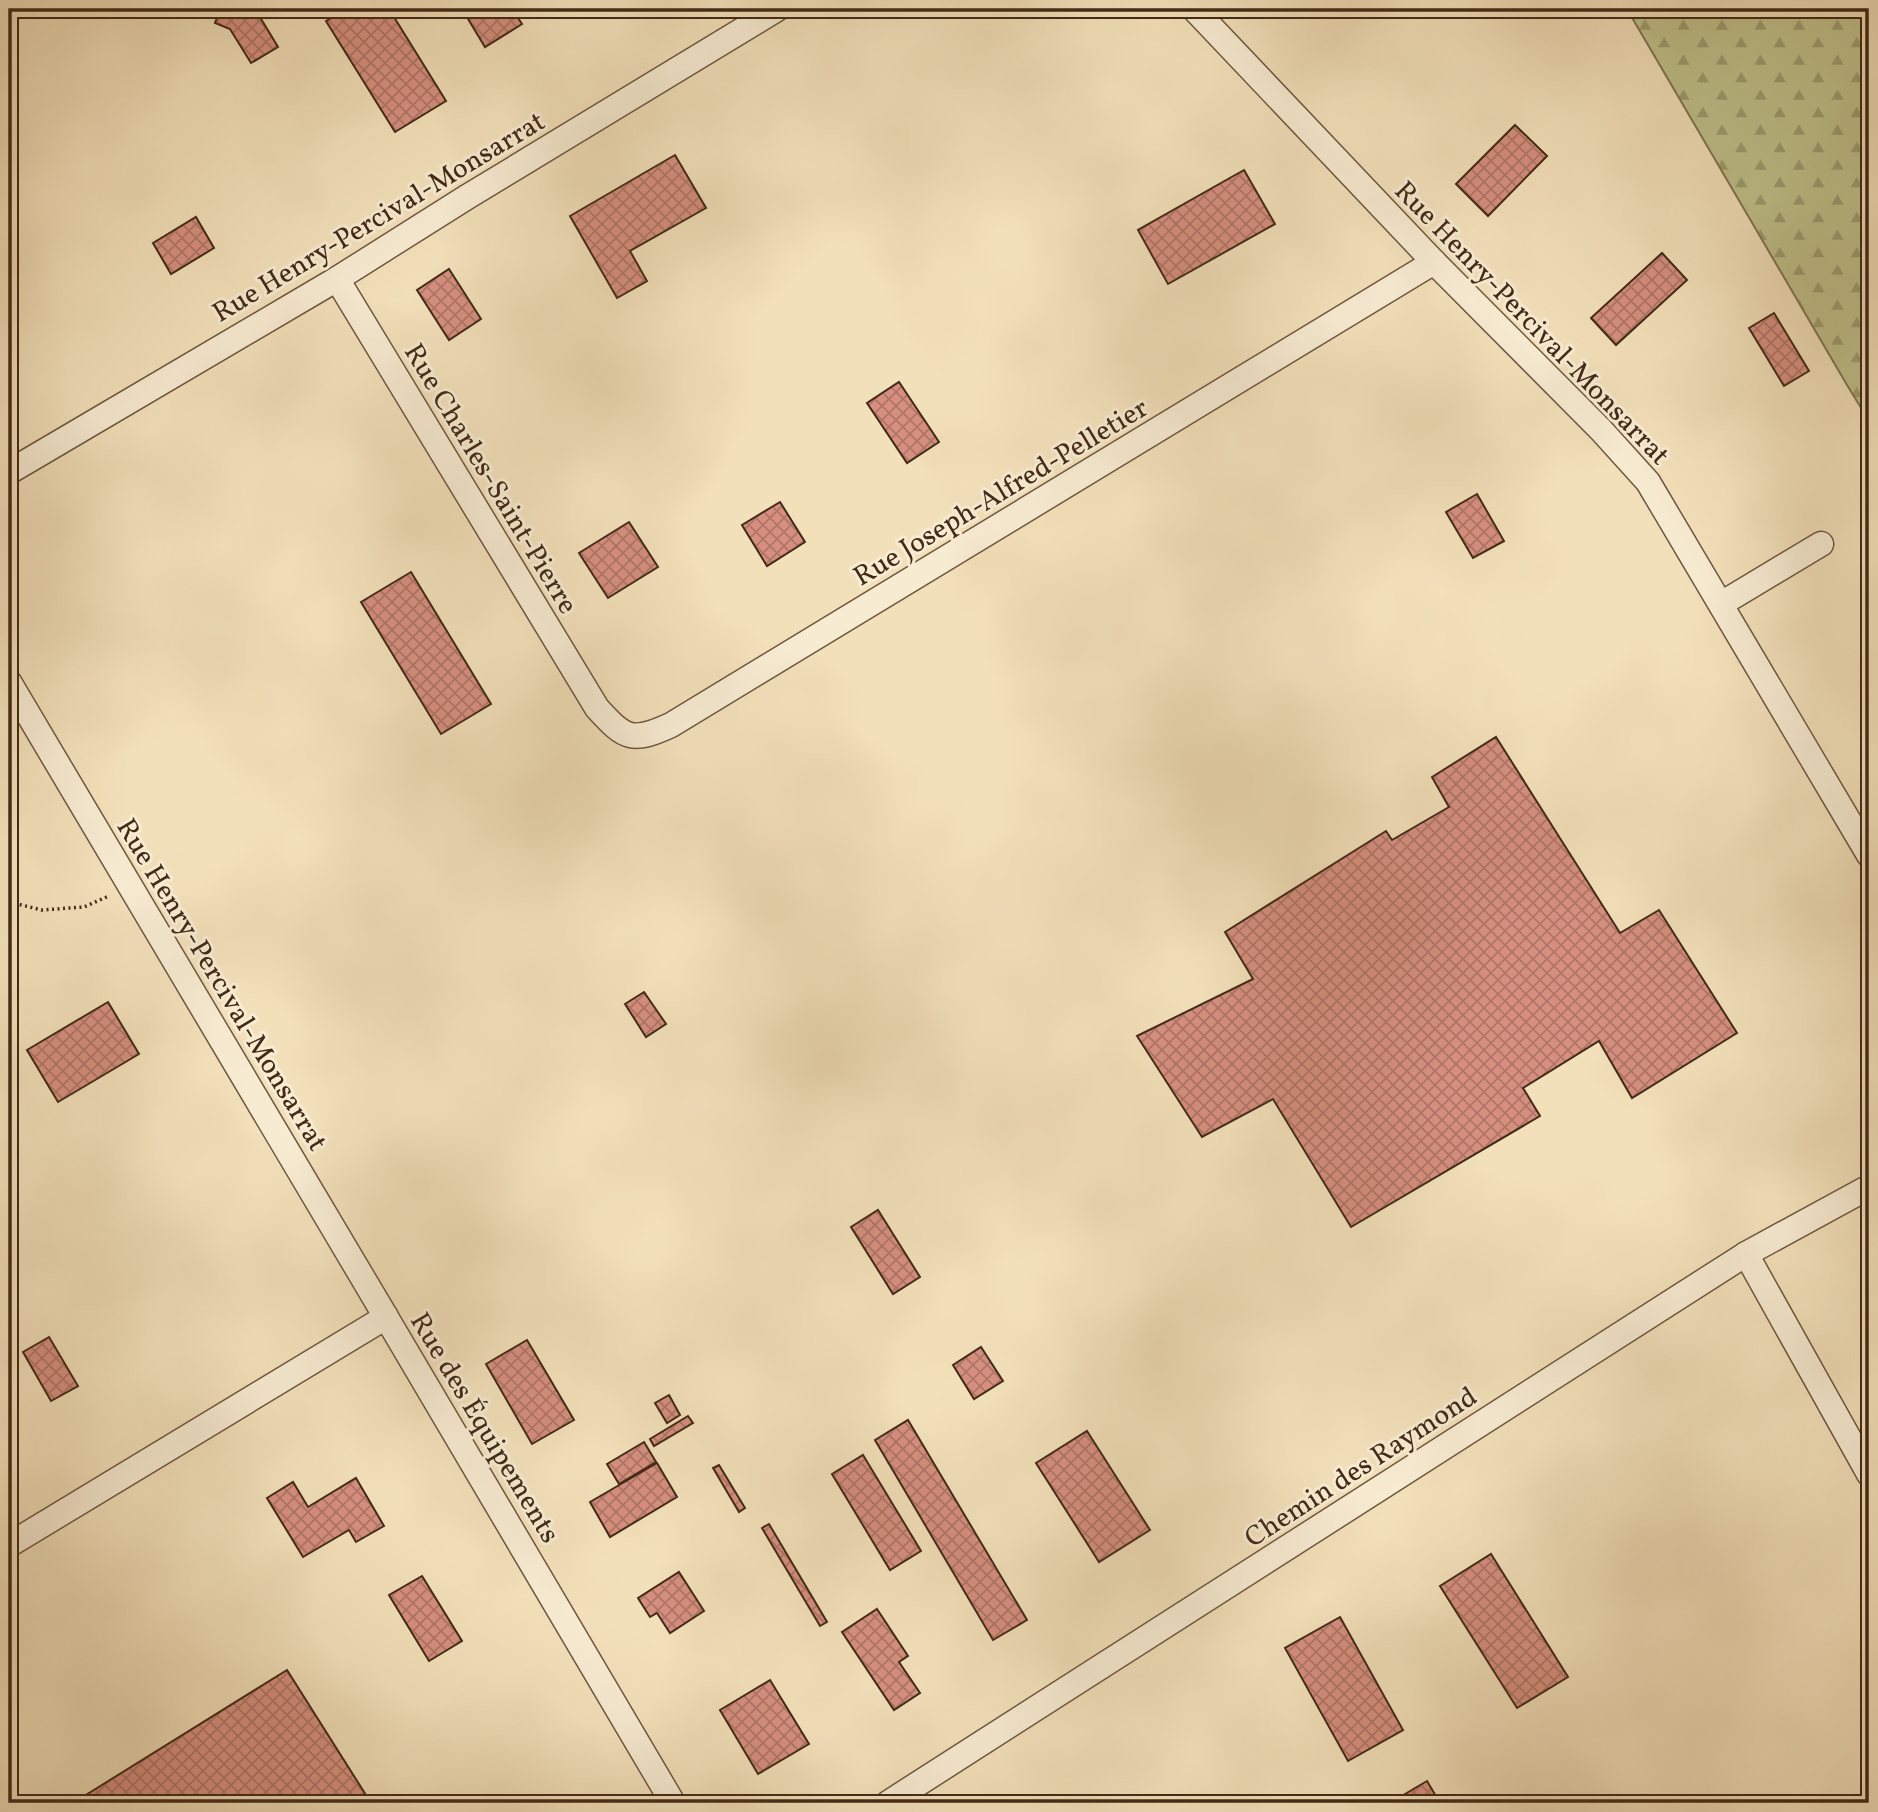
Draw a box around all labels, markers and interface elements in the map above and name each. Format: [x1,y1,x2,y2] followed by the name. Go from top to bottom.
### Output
[206,103,553,333] street label: Rue Henry-Percival-Monsarrat
[1385,173,1678,475] street label: Rue Henry-Percival-Monsarrat
[394,337,586,622] street label: Rue Charles-Saint-Pierre
[847,389,1156,597] street label: Rue Joseph-Alfred-Pelletier
[106,812,336,1159] street label: Rue Henry-Percival-Monsarrat
[399,1306,568,1551] street label: Rue des Équipements
[1238,1378,1485,1558] street label: Chemin des Raymond

